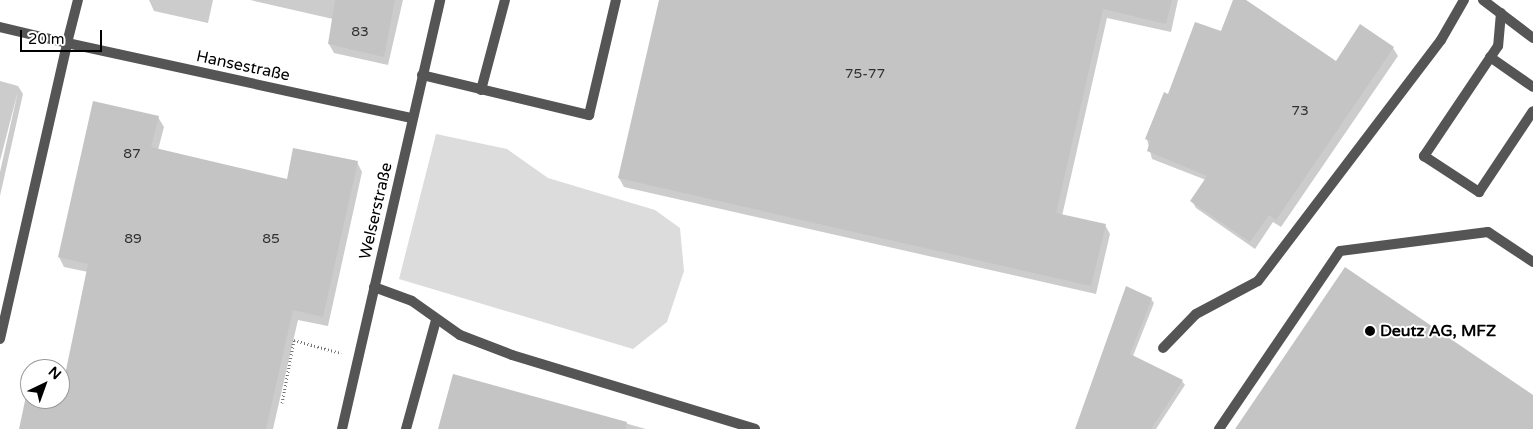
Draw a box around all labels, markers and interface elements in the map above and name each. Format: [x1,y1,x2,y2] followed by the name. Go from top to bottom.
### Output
[22,20,105,52] scale bar
[351,24,369,40] house number: 83
[28,30,65,48] text: 20 m
[194,47,292,85] street label: Hansestraße
[845,66,885,82] house number: 75-77
[1291,103,1309,119] house number: 73
[123,146,141,162] house number: 87
[356,161,396,261] street label: Welserstraße
[124,231,142,247] house number: 89
[262,231,280,247] house number: 85
[1380,321,1496,341] place label: Deutz AG, MFZ
[1364,325,1376,337] marker: Deutz AG, MFZ
[20,359,70,409] north arrow
[45,363,65,383] text: N

